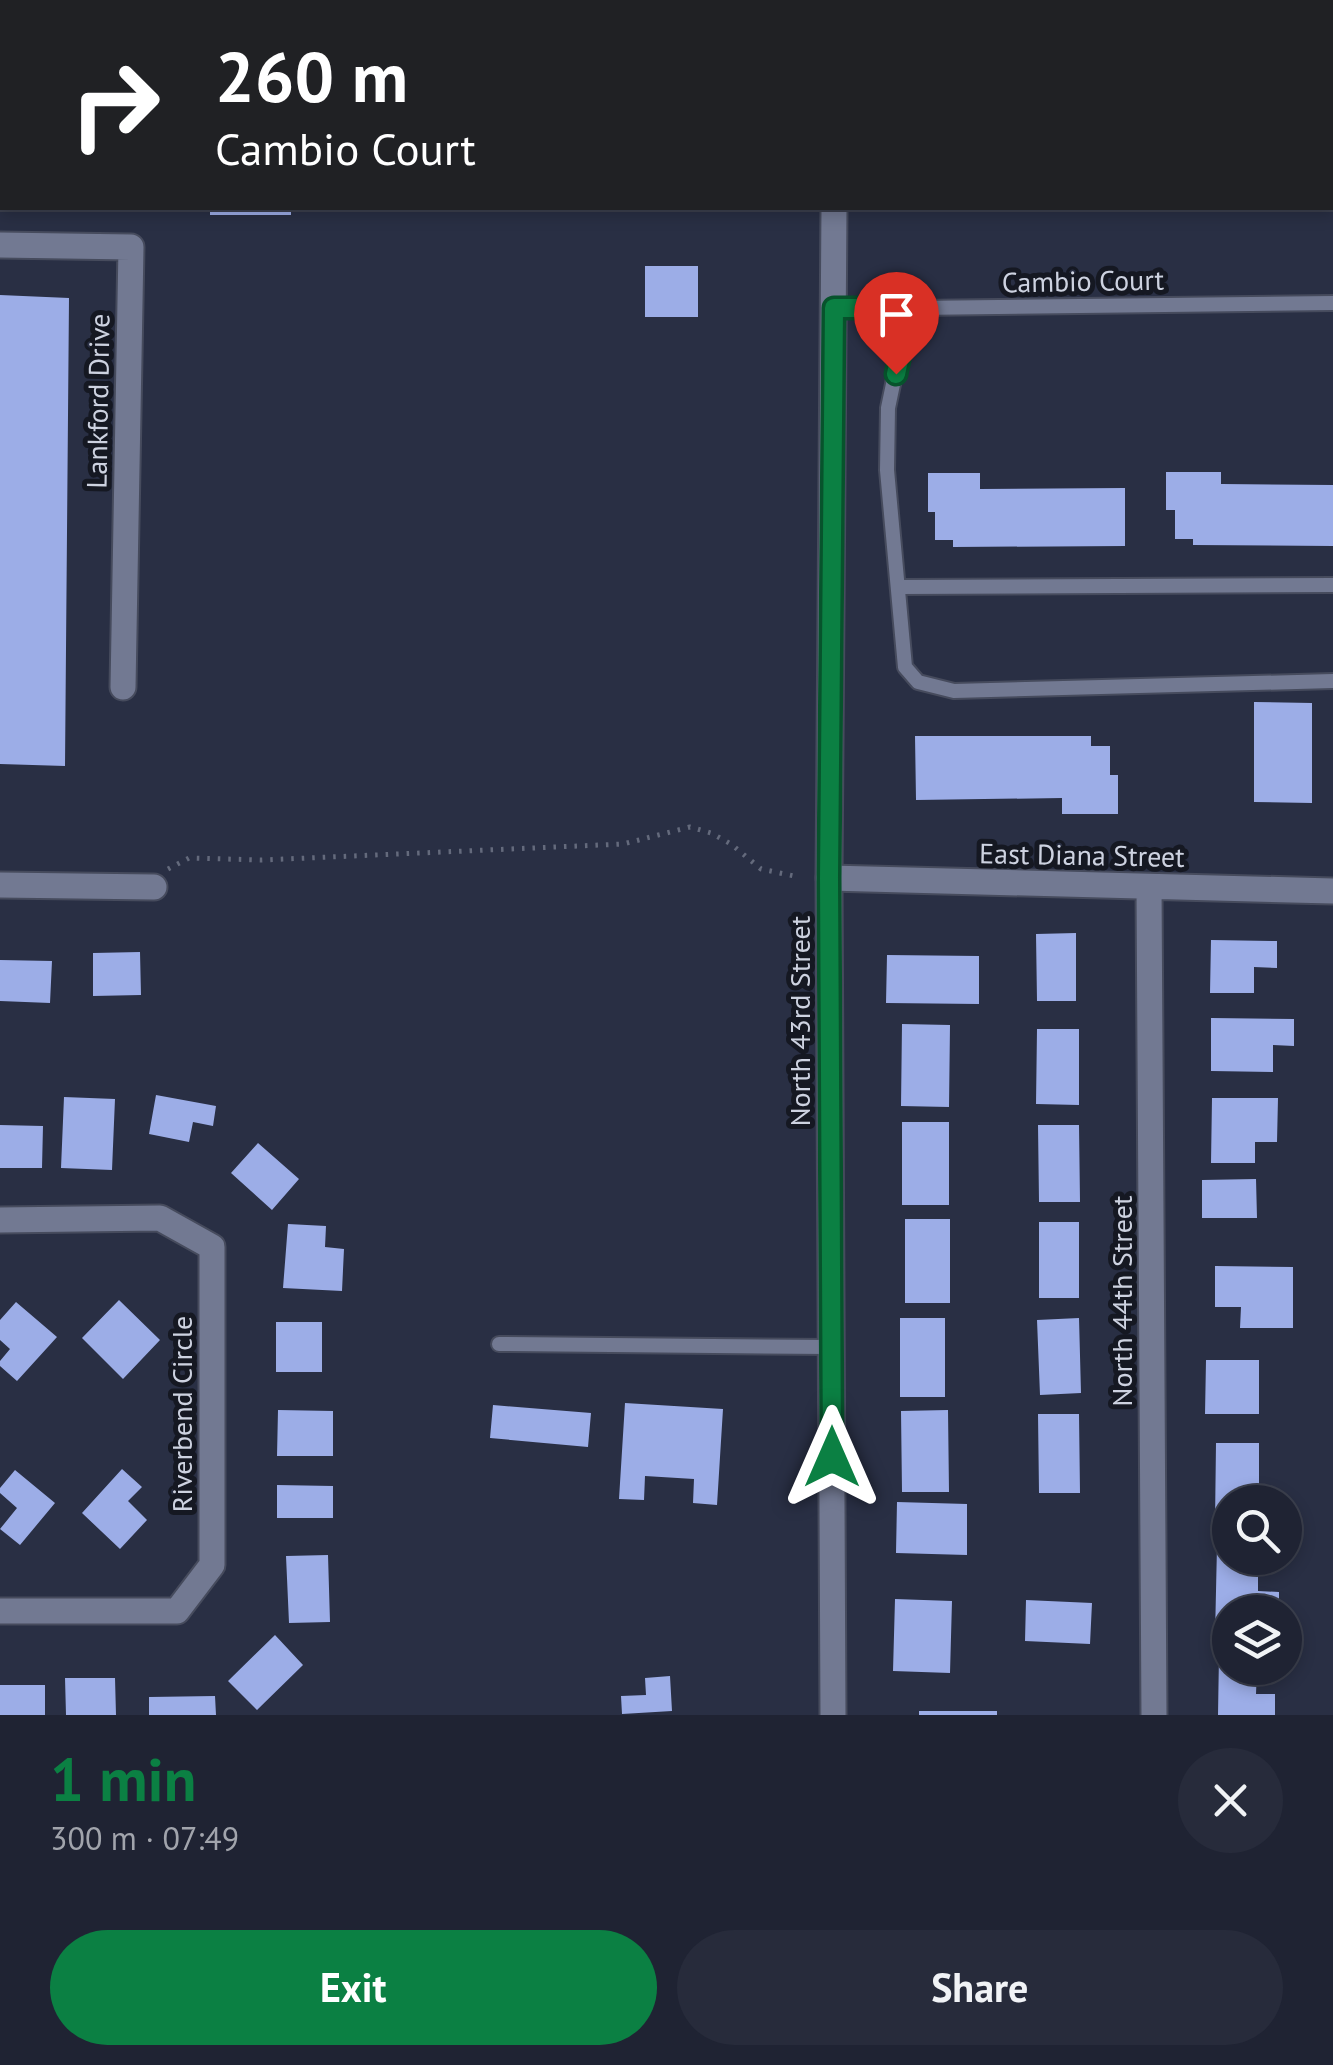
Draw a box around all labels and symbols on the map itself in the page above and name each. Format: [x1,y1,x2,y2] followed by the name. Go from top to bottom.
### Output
[1002,261,1165,300] street label: Cambio Court
[854,272,939,375] pin
[77,313,118,489] street label: Lankford Drive
[979,834,1186,875] street label: East Diana Street
[781,915,818,1126] street label: North 43rd Street
[1103,1195,1140,1406] street label: North 44th Street
[163,1316,200,1512] street label: Riverbend Circle
[780,1405,884,1509] position arrow

